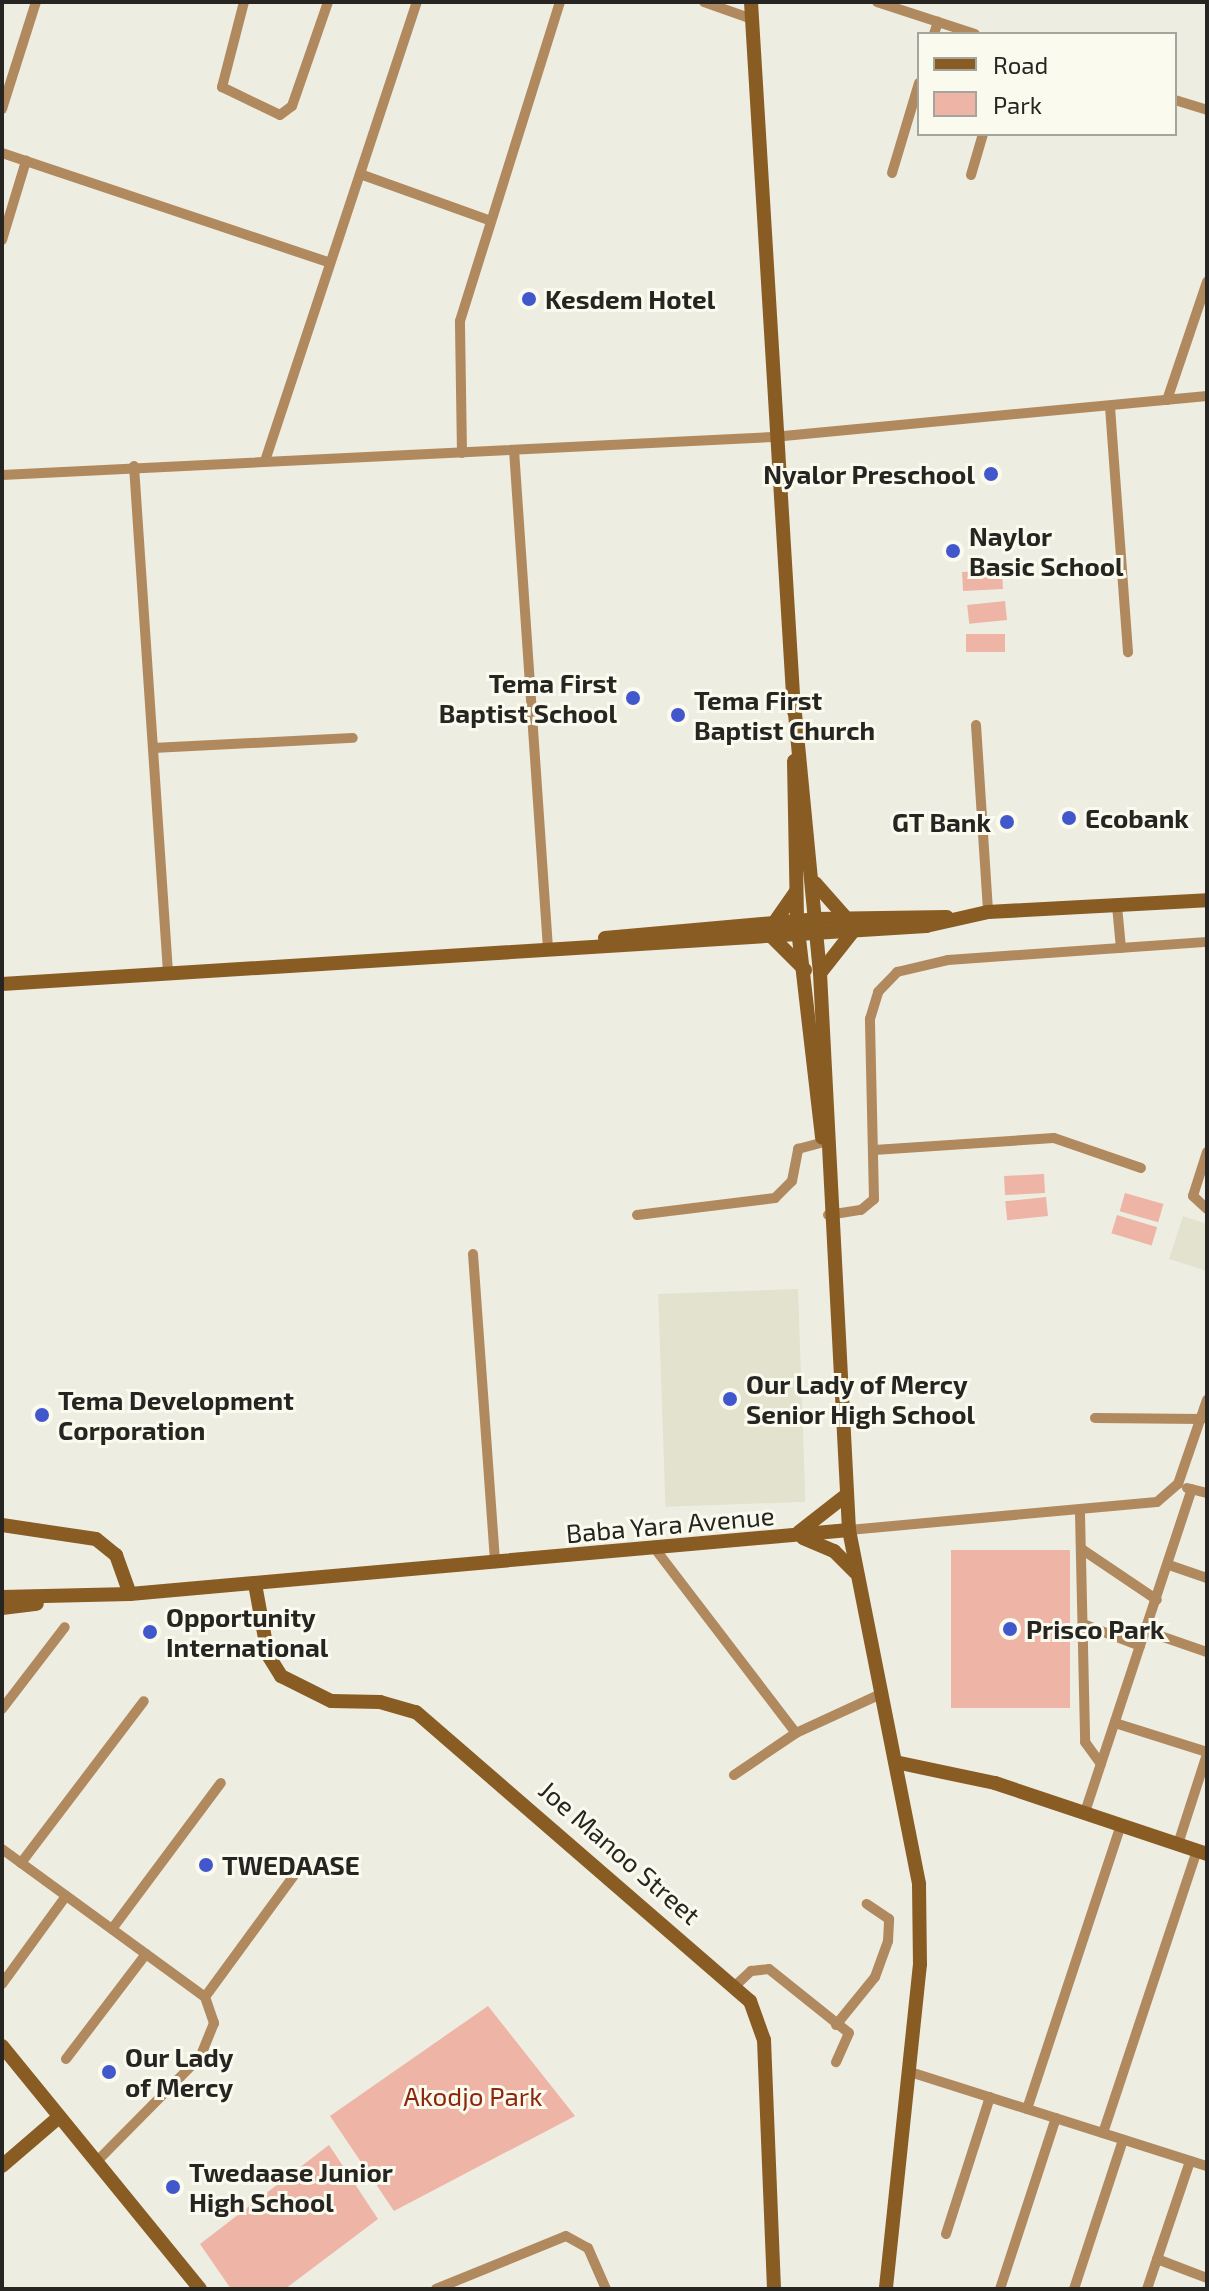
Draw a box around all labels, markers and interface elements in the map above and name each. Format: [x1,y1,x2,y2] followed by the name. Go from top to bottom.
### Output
[917,32,1177,136] legend
[993,50,1048,79] text: Road
[993,90,1042,119] text: Park
[545,283,715,315] place label: Kesdem Hotel
[520,290,538,308] marker: Kesdem Hotel
[763,458,975,490] place label: Nyalor Preschool
[982,465,1000,483] marker: Nyalor Preschool
[969,520,1124,582] place label: Naylor Basic School
[944,542,962,560] marker: Naylor Basic School
[439,667,617,728] place label: Tema First Baptist School
[694,684,875,746] place label: Tema First Baptist Church
[624,689,642,707] marker: Tema First Baptist School
[669,706,687,724] marker: Tema First Baptist Church
[1085,802,1189,834] place label: Ecobank
[891,806,991,838] place label: GT Bank
[1060,809,1078,827] marker: Ecobank
[998,813,1016,831] marker: GT Bank
[746,1368,976,1430] place label: Our Lady of Mercy Senior High School
[58,1384,294,1446] place label: Tema Development Corporation
[721,1390,739,1408] marker: Our Lady of Mercy Senior High School
[33,1406,51,1424] marker: Tema Development Corporation
[564,1499,776,1549] street label: Baba Yara Avenue
[166,1601,328,1662] place label: Opportunity International
[1026,1613,1165,1645] place label: Prisco Park
[1001,1620,1019,1638] marker: Prisco Park
[141,1623,159,1641] marker: Opportunity International
[533,1774,707,1930] street label: Joe Manoo Street
[222,1849,360,1881] place label: TWEDAASE
[197,1856,215,1874] marker: TWEDAASE
[125,2041,234,2102] place label: Our Lady of Mercy
[100,2063,118,2081] marker: Our Lady of Mercy
[404,2080,542,2112] park label: Akodjo Park
[189,2156,393,2218] place label: Twedaase Junior High School
[164,2178,182,2196] marker: Twedaase Junior High School

